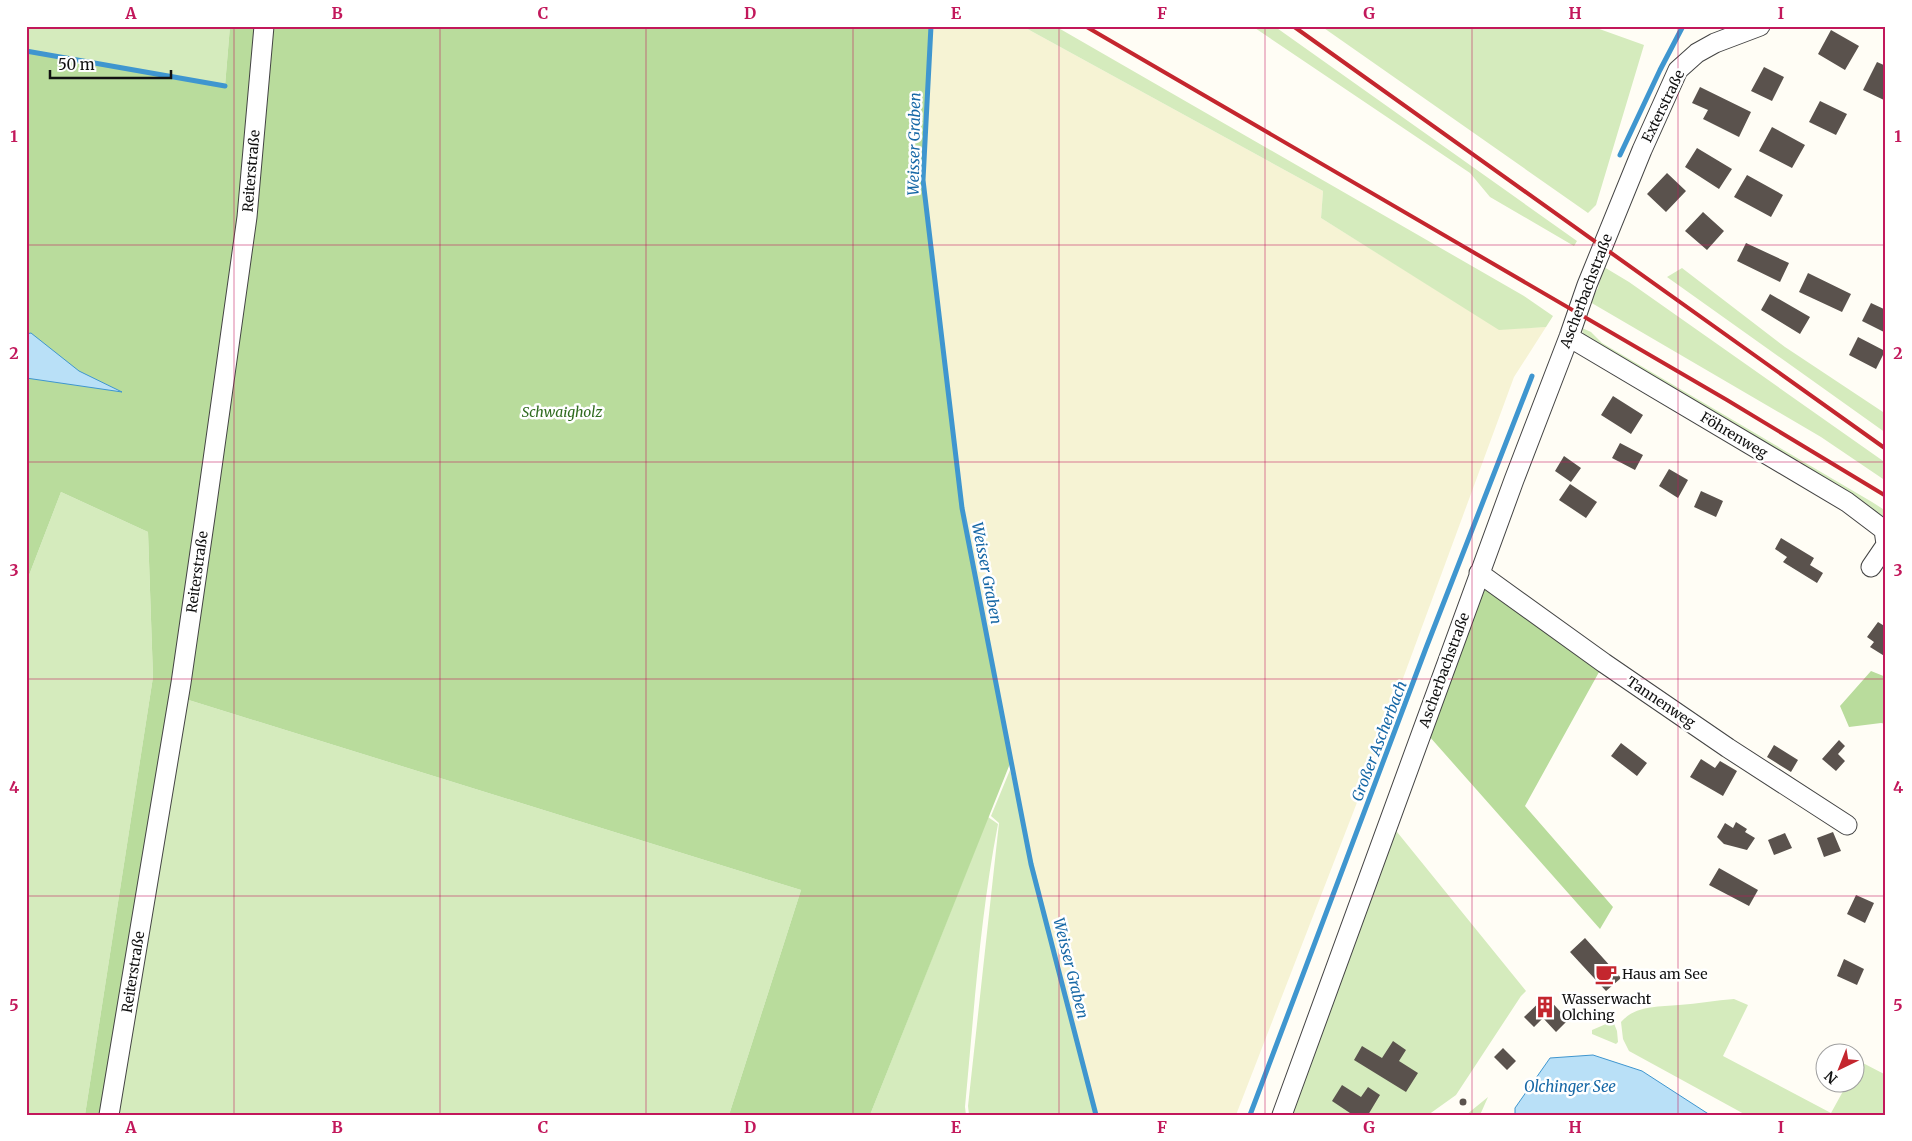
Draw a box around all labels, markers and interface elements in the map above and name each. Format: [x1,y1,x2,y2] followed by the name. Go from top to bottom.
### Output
[124,3,137,23] text: A
[331,3,343,23] text: B
[538,3,548,23] text: C
[744,3,756,23] text: D
[951,3,962,23] text: E
[1157,3,1167,23] text: F
[1363,3,1375,23] text: G
[1568,3,1582,23] text: H
[1778,3,1784,23] text: I
[50,48,171,80] scale bar
[58,55,95,74] text: 50 m
[1638,67,1688,145] street label: Exterstraße
[904,92,924,196] water label: Weisser Graben
[10,126,18,146] text: 1
[1894,126,1902,146] text: 1
[238,129,264,213] street label: Reiterstraße
[1556,231,1616,352] street label: Ascherbachstraße
[9,343,19,363] text: 2
[1893,343,1903,363] text: 2
[522,403,603,421] park label: Schwaigholz
[1697,408,1771,462] street label: Föhrenweg
[968,520,1006,626] water label: Weisser Graben
[182,530,212,614] street label: Reiterstraße
[9,560,19,580] text: 3
[1893,560,1903,580] text: 3
[1414,610,1473,731] street label: Ascherbachstraße
[1623,672,1699,732] street label: Tannenweg
[1347,678,1411,804] water label: Großer Ascherbach
[9,777,19,797] text: 4
[1893,777,1903,797] text: 4
[1049,916,1093,1020] water label: Weisser Graben
[118,930,148,1014] street label: Reiterstraße
[1593,961,1619,987] cafe icon: Haus am See
[1622,965,1708,983] place label: Haus am See
[1561,990,1652,1024] place label: Wasserwacht Olching
[1532,994,1558,1020] building icon: Wasserwacht Olching
[9,995,19,1015] text: 5
[1893,995,1903,1015] text: 5
[1814,1044,1864,1094] north arrow
[1821,1067,1841,1088] text: N
[1524,1077,1616,1096] water label: Olchinger See
[124,1117,137,1137] text: A
[331,1117,343,1137] text: B
[538,1117,548,1137] text: C
[744,1117,756,1137] text: D
[951,1117,962,1137] text: E
[1157,1117,1167,1137] text: F
[1363,1117,1375,1137] text: G
[1568,1117,1582,1137] text: H
[1778,1117,1784,1137] text: I

